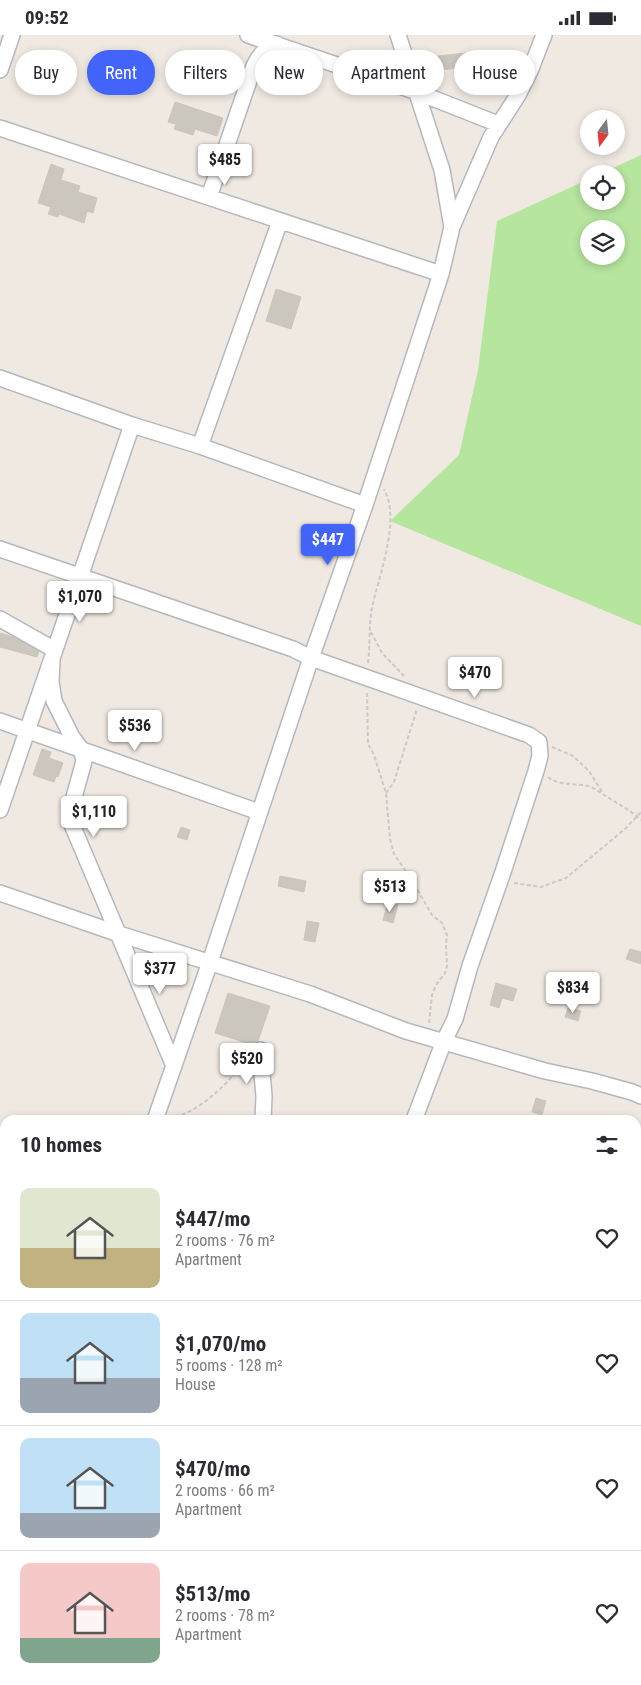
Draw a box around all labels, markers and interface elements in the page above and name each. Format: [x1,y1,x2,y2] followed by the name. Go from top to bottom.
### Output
[25,6,69,29] text: 09:52
[15,50,77,95] chip: Buy
[87,50,155,95] chip: Rent
[165,50,245,95] chip: Filters
[255,50,323,95] chip: New
[333,50,444,95] chip: Apartment
[454,50,535,95] chip: House
[580,110,625,155] north arrow
[580,110,625,265] map controls
[195,143,255,186] pin: $485
[209,150,241,169] text: $485
[580,165,625,210] button: locate
[580,220,625,265] button: layers
[298,523,358,566] pin: $447
[312,530,344,549] text: $447
[39,581,121,623] pin: $1,070
[58,587,102,606] text: $1,070
[445,657,505,699] pin: $470
[459,663,491,682] text: $470
[105,709,165,752] pin: $536
[119,716,151,735] text: $536
[53,795,135,838] pin: $1,110
[72,802,116,821] text: $1,110
[360,871,420,913] pin: $513
[374,877,406,896] text: $513
[130,953,190,995] pin: $377
[144,959,176,978] text: $377
[543,971,603,1014] pin: $834
[557,978,589,997] text: $834
[217,1043,277,1085] pin: $520
[231,1049,263,1068] text: $520
[593,1131,621,1159] icon: filters
[20,1133,102,1157] text: 10 homes
[175,1207,250,1231] text: $447/mo
[60,1208,120,1268] icon: home
[593,1224,621,1252] icon: heart
[175,1231,275,1250] text: 2 rooms · 76 m²
[175,1250,242,1269] text: Apartment
[175,1332,266,1356] text: $1,070/mo
[60,1333,120,1393] icon: home
[593,1349,621,1377] icon: heart
[175,1356,283,1375] text: 5 rooms · 128 m²
[175,1375,215,1394] text: House
[175,1457,250,1481] text: $470/mo
[60,1458,120,1518] icon: home
[593,1474,621,1502] icon: heart
[175,1481,275,1500] text: 2 rooms · 66 m²
[175,1500,242,1519] text: Apartment
[175,1582,250,1606] text: $513/mo
[60,1583,120,1643] icon: home
[593,1599,621,1627] icon: heart
[175,1606,275,1625] text: 2 rooms · 78 m²
[175,1625,242,1644] text: Apartment

